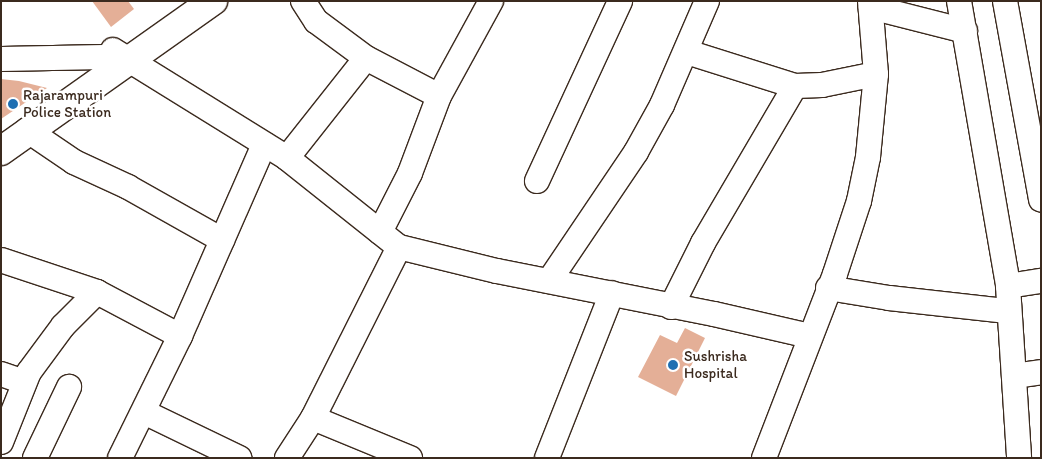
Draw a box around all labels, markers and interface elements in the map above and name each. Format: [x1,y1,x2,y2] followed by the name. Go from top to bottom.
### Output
[23,86,112,121] place label: Rajarampuri Police Station
[7,98,19,110] marker: Rajarampuri Police Station
[684,347,747,382] place label: Sushrisha Hospital
[666,358,680,372] marker: Sushrisha Hospital

